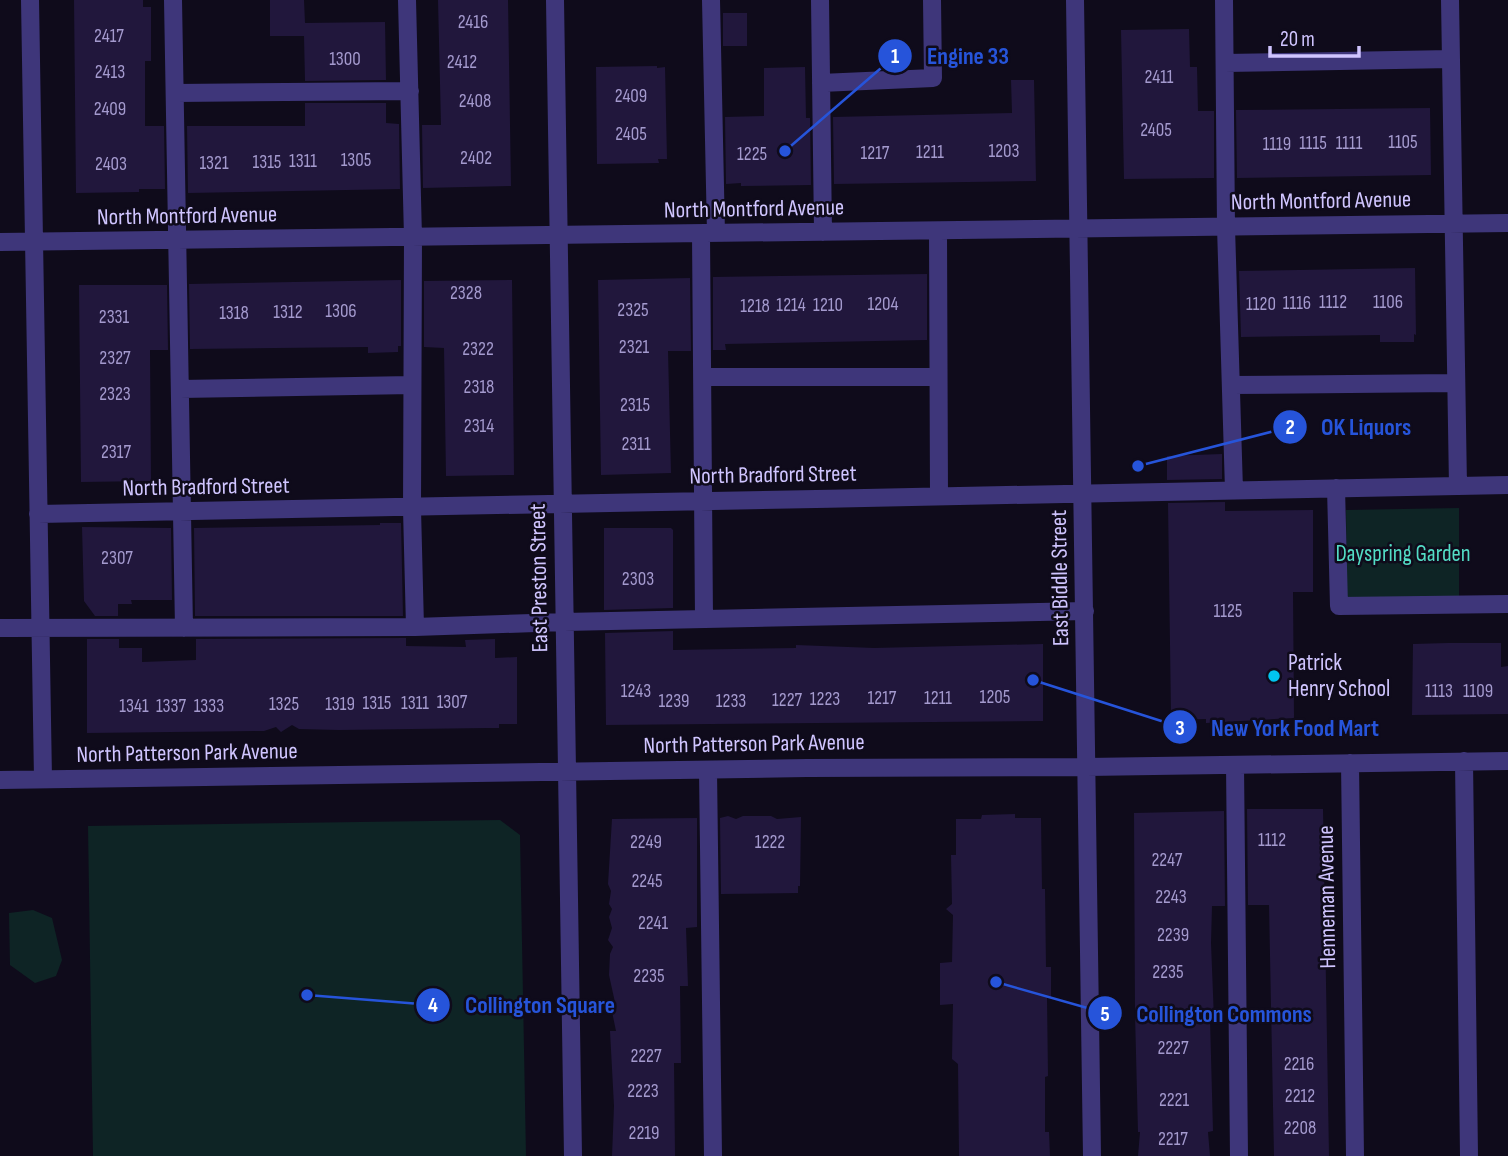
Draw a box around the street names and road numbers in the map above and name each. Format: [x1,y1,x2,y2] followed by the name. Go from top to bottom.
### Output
[1231,185,1411,217] street label: North Montford Avenue
[664,193,844,225] street label: North Montford Avenue
[97,200,277,232] street label: North Montford Avenue
[689,460,857,490] street label: North Bradford Street
[122,472,290,502] street label: North Bradford Street
[524,503,554,653] street label: East Preston Street
[1045,510,1075,646] street label: East Biddle Street
[643,728,865,760] street label: North Patterson Park Avenue
[76,737,298,769] street label: North Patterson Park Avenue
[1312,825,1342,969] street label: Henneman Avenue

